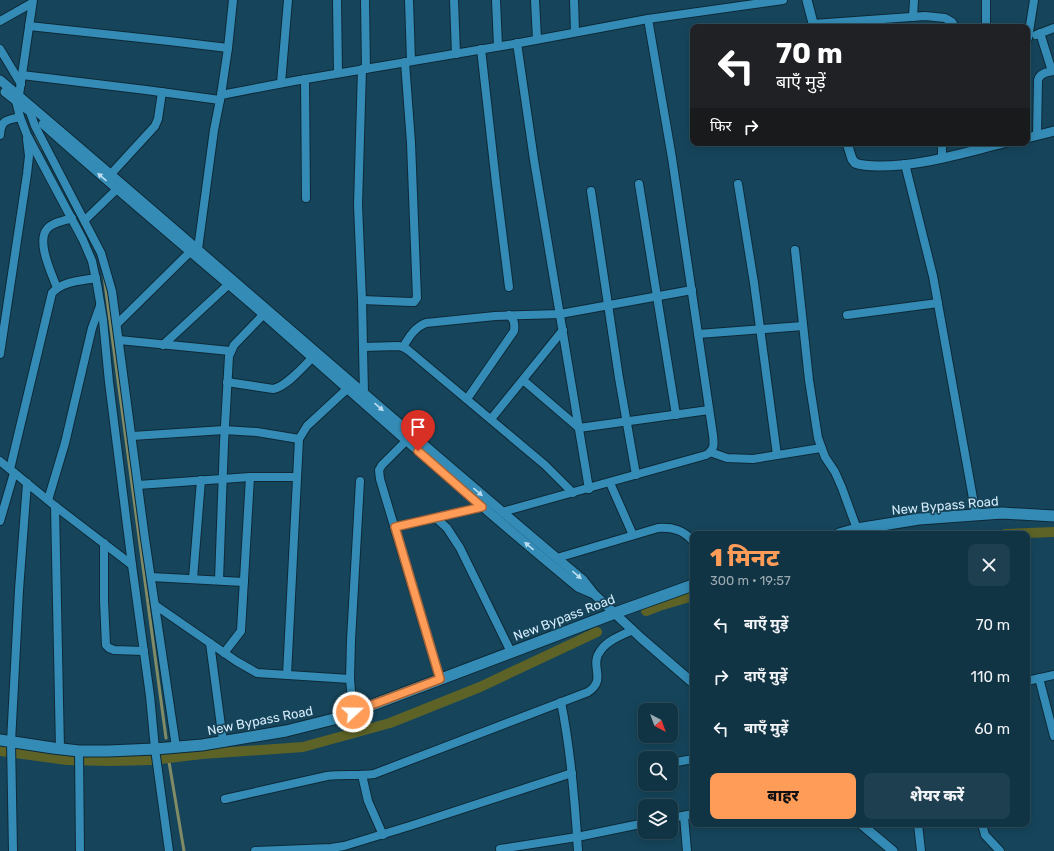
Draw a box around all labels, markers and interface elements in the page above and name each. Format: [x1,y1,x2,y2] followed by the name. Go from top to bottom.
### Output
[776,37,843,70] text: 70 m
[710,40,762,92] icon: left
[776,71,826,93] text: बाएँ मुड़ें
[740,116,762,138] icon: right
[710,117,732,135] text: फिर
[97,172,108,181] one-way arrow
[375,402,384,411] one-way arrow
[401,410,435,451] pin
[407,416,429,438] icon: arrive
[473,487,483,496] one-way arrow
[891,493,999,518] street label: New Bypass Road
[523,542,534,551] one-way arrow
[710,544,779,572] text: 1 मिनट
[968,544,1010,586] button: close
[572,571,583,580] one-way arrow
[710,573,791,588] text: 300 m · 19:57
[511,591,617,644] street label: New Bypass Road
[710,614,732,636] icon: left
[744,615,788,633] text: बाएँ मुड़ें
[976,616,1010,634] text: 70 m
[710,666,732,688] icon: right
[744,667,787,685] text: दाएँ मुड़ें
[971,668,1010,686] text: 110 m
[332,691,374,733] position arrow
[206,703,314,738] street label: New Bypass Road
[638,703,678,743] north arrow
[638,703,678,839] map controls
[710,718,732,740] icon: left
[744,719,788,737] text: बाएँ मुड़ें
[974,720,1010,738] text: 60 m
[638,751,678,791] button: search
[710,773,856,819] button: बाहर
[864,773,1010,819] button: शेयर करें
[638,799,678,839] button: layers

